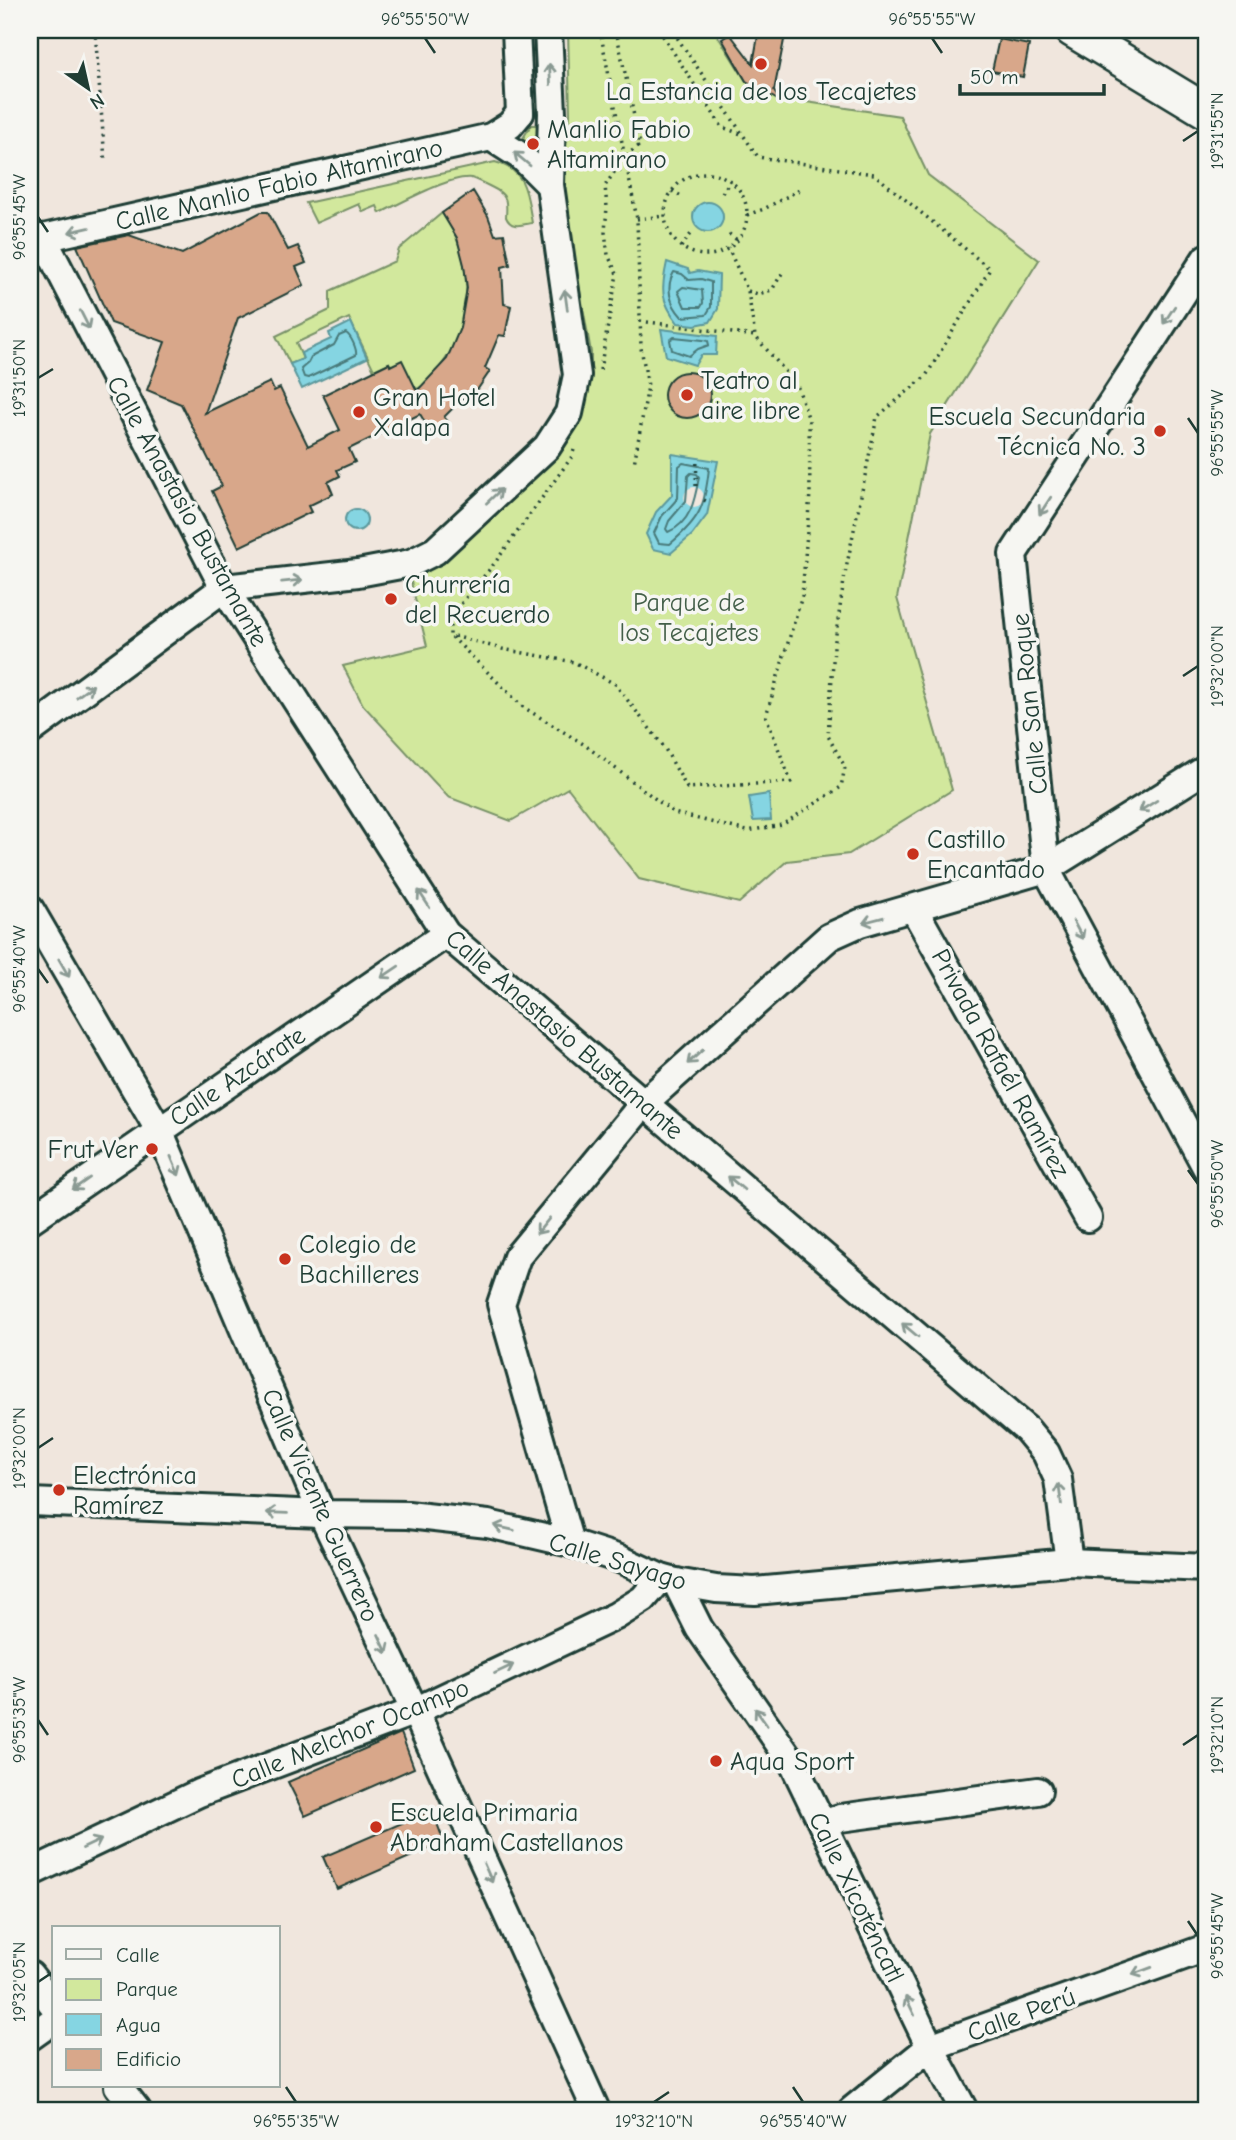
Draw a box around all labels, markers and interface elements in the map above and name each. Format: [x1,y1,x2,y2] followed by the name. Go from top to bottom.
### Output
[381,9,469,30] text: 96°55'50"W
[889,9,976,30] text: 96°55'55"W
[52,52,122,122] north arrow
[960,52,1103,96] scale bar
[753,56,769,72] marker: La Estancia de los Tecajetes
[544,62,557,85] one-way arrow
[970,65,1019,89] text: 50 m
[606,77,916,107] place label: La Estancia de los Tecajetes
[86,89,108,114] text: N
[1207,92,1228,170] text: 19°31'55"N
[547,115,691,175] place label: Manlio Fabio Altamirano
[113,133,446,237] street label: Calle Manlio Fabio Altamirano
[525,136,541,152] marker: Manlio Fabio Altamirano
[513,151,531,167] one-way arrow
[9,174,30,260] text: 96°55'45"W
[68,223,91,237] one-way arrow
[560,289,573,312] one-way arrow
[1162,305,1176,324] one-way arrow
[79,309,93,330] one-way arrow
[9,339,30,417] text: 19°31'50"N
[701,366,800,426] place label: Teatro al aire libre
[100,371,274,652] street label: Calle Anastasio Bustamante
[373,383,496,443] place label: Gran Hotel Xalapa
[679,387,695,403] marker: Teatro al aire libre
[1207,389,1228,476] text: 96°55'55"W
[929,402,1146,462] place label: Escuela Secundaria Técnica No. 3
[351,404,367,420] marker: Gran Hotel Xalapa
[1152,423,1168,439] marker: Escuela Secundaria Técnica No. 3
[485,488,502,505] one-way arrow
[1037,495,1051,515] one-way arrow
[405,570,550,630] place label: Churrería del Recuerdo
[280,574,303,587] one-way arrow
[620,588,758,648] park label: Parque de los Tecajetes
[383,591,399,607] marker: Churrería del Recuerdo
[1006,612,1054,796] street label: Calle San Roque
[1207,625,1228,707] text: 19°32'00"N
[75,683,94,698] one-way arrow
[1139,799,1159,813] one-way arrow
[927,825,1045,885] place label: Castillo Encantado
[905,846,921,862] marker: Castillo Encantado
[417,890,431,910] one-way arrow
[862,914,884,927] one-way arrow
[1071,919,1085,939] one-way arrow
[439,923,689,1146] street label: Calle Anastasio Bustamante
[9,925,30,1013] text: 96°55'40"W
[925,944,1075,1183] street label: Privada Rafaél Ramírez
[57,957,71,977] one-way arrow
[380,965,400,979] one-way arrow
[164,1020,311,1133] street label: Calle Azcárate
[686,1049,704,1065] one-way arrow
[48,1135,139,1165] place label: Frut Ver
[1207,1140,1228,1228] text: 96°55'50"W
[144,1141,160,1157] marker: Frut Ver
[169,1155,182,1177] one-way arrow
[728,1175,746,1191] one-way arrow
[72,1177,91,1191] one-way arrow
[535,1216,551,1234] one-way arrow
[299,1230,419,1290] place label: Colegio de Bachilleres
[277,1251,293,1267] marker: Colegio de Bachilleres
[901,1322,919,1338] one-way arrow
[255,1384,385,1627] street label: Calle Vicente Guerrero
[9,1407,30,1489] text: 19°32'00"N
[73,1461,197,1521] place label: Electrónica Ramírez
[51,1482,67,1498] marker: Electrónica Ramírez
[1053,1483,1066,1506] one-way arrow
[266,1506,289,1519] one-way arrow
[493,1520,516,1534] one-way arrow
[545,1527,690,1597] street label: Calle Sayago
[377,1633,391,1654] one-way arrow
[493,1661,514,1675] one-way arrow
[227,1672,474,1795] street label: Calle Melchor Ocampo
[9,1677,30,1763] text: 96°55'35"W
[1207,1696,1228,1774] text: 19°32'10"N
[754,1708,768,1728] one-way arrow
[730,1747,855,1777] place label: Aqua Sport
[708,1753,724,1769] marker: Aqua Sport
[390,1798,623,1858] place label: Escuela Primaria Abraham Castellanos
[802,1808,910,1987] street label: Calle Xicoténcatl
[368,1819,384,1835] marker: Escuela Primaria Abraham Castellanos
[81,1836,102,1849] one-way arrow
[482,1862,496,1883] one-way arrow
[1207,1893,1228,1979] text: 96°55'45"W
[52,1926,280,2088] legend
[9,1942,30,2022] text: 19°32'05"N
[116,1943,159,1967] text: Calle
[1131,1966,1153,1978] one-way arrow
[116,1977,178,2001] text: Parque
[963,1982,1079,2048] street label: Calle Perú
[903,1996,916,2017] one-way arrow
[116,2013,161,2037] text: Agua
[116,2047,181,2071] text: Edificio
[253,2111,339,2132] text: 96°55'35"W
[615,2111,693,2132] text: 19°32'10"N
[759,2111,847,2132] text: 96°55'40"W

